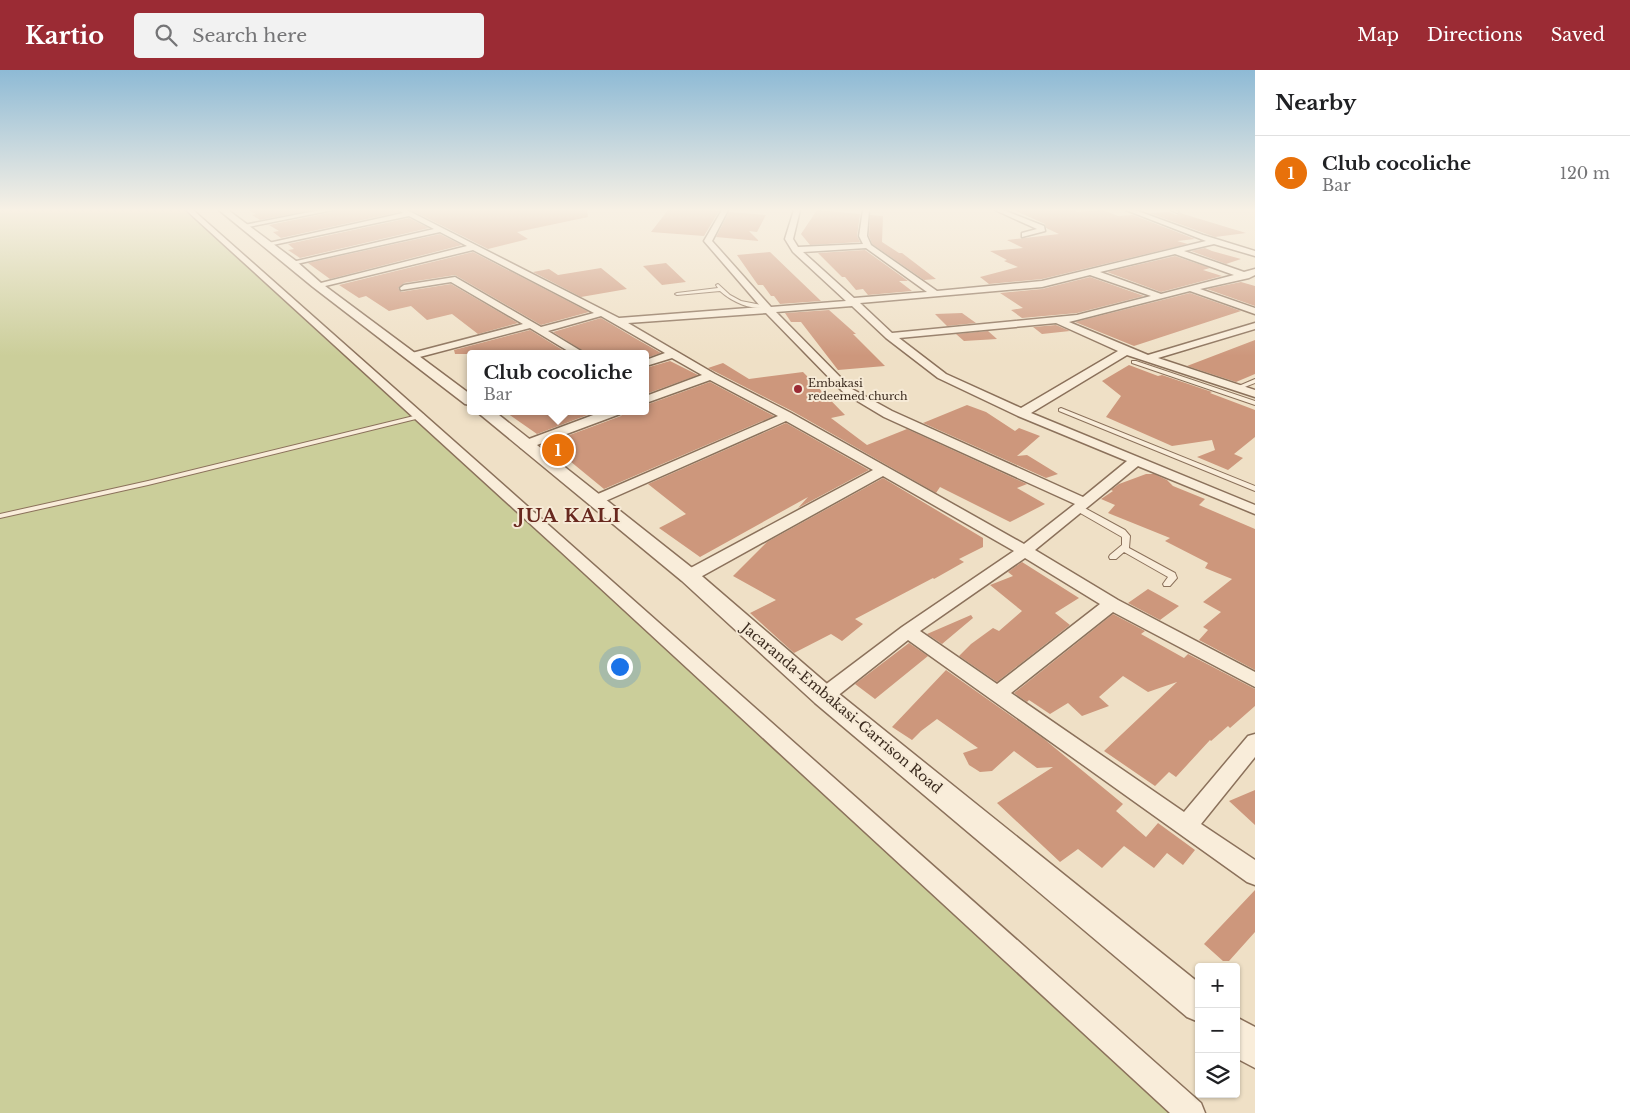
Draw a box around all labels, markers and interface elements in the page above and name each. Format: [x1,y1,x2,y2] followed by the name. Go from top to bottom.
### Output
[134,13,484,58] search box
[25,21,104,50] text: Kartio
[152,21,180,49] icon: search
[192,24,307,47] text: Search here
[1357,24,1399,46] text: Map
[1427,24,1523,46] text: Directions
[1551,24,1605,46] text: Saved
[1275,90,1356,116] text: Nearby
[1322,152,1471,175] text: Club cocoliche
[1288,163,1294,183] text: 1
[1560,163,1610,183] text: 120 m
[1322,175,1351,195] text: Bar
[467,350,649,415] popup
[483,361,633,384] text: Club cocoliche
[808,376,908,403] place label: Embakasi redeemed church
[792,383,804,395] marker: Embakasi redeemed church
[483,384,512,404] text: Bar
[542,431,574,469] pin: 1
[513,504,621,527] district label: JUA KALI
[737,617,946,798] street label: Jacaranda-Embakasi-Garrison Road
[607,654,633,680] your location
[1195,963,1240,1098] map controls
[1195,963,1240,1008] button: +
[1195,1008,1240,1053] button: −
[1195,1053,1240,1098] button: layers

